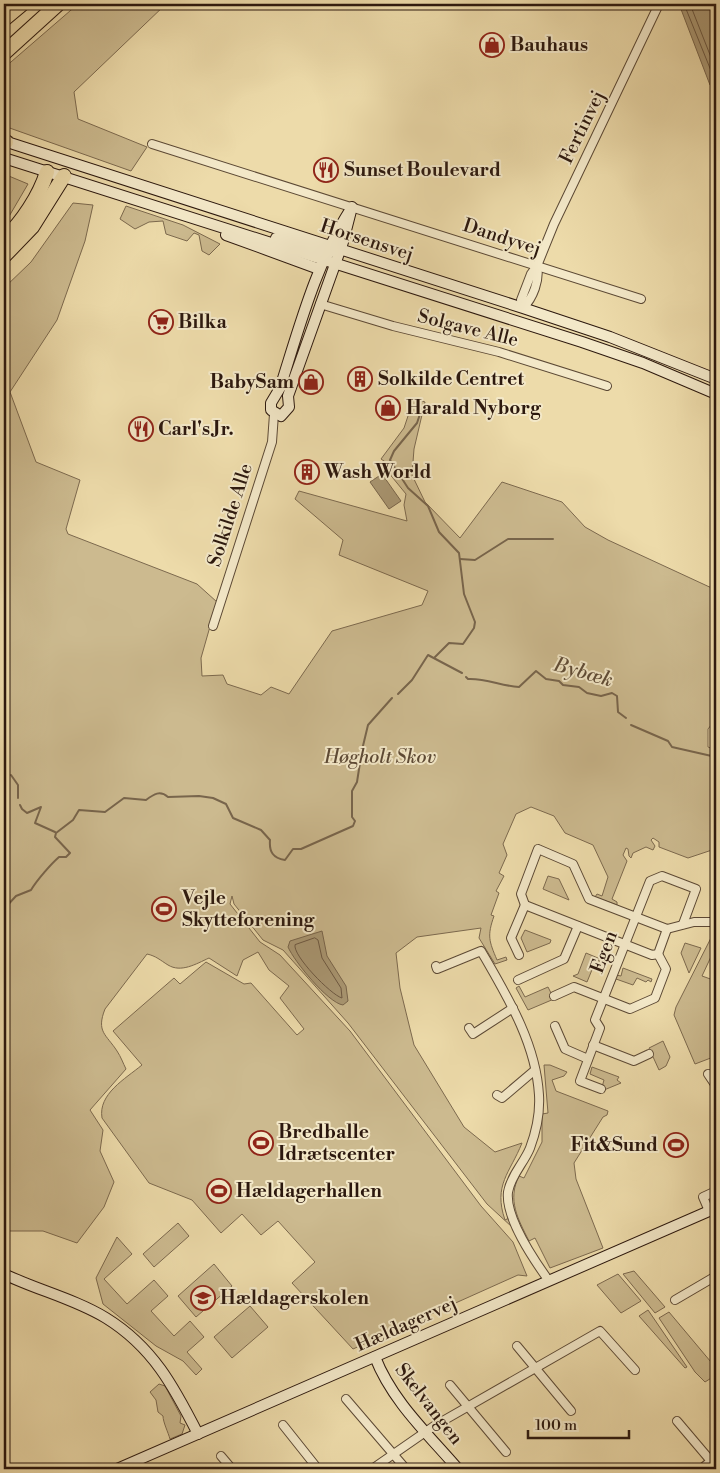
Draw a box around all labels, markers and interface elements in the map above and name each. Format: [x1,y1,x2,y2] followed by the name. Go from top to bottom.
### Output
[479,32,505,58] shop icon: Bauhaus
[510,33,588,57] place label: Bauhaus
[554,86,610,168] street label: Fertinvej
[313,157,339,183] restaurant icon: Sunset Boulevard
[344,158,501,182] place label: Sunset Boulevard
[460,213,544,261] street label: Dandyvej
[317,214,417,266] street label: Horsensvej
[415,304,521,352] street label: Solgave Alle
[148,309,174,335] supermarket icon: Bilka
[178,310,228,334] place label: Bilka
[347,366,373,392] building icon: Solkilde Centret
[378,367,524,391] place label: Solkilde Centret
[298,369,324,395] shop icon: BabySam
[210,370,294,394] place label: BabySam
[375,395,401,421] shop icon: Harald Nyborg
[406,396,542,420] place label: Harald Nyborg
[128,416,154,442] restaurant icon: Carl's Jr.
[158,417,234,441] place label: Carl's Jr.
[294,459,320,485] building icon: Wash World
[202,460,258,570] street label: Solkilde Alle
[323,460,432,484] place label: Wash World
[550,652,615,693] water label: Bybæk
[323,745,436,769] park label: Høgholt Skov
[181,886,316,932] place label: Vejle Skytteforening
[151,896,177,922] sports icon: Vejle Skytteforening
[585,927,623,977] street label: Egen
[278,1120,395,1166] place label: Bredballe Idrætscenter
[248,1130,274,1156] sports icon: Bredballe Idrætscenter
[663,1132,689,1158] sports icon: Fit&Sund
[570,1133,658,1157] place label: Fit&Sund
[206,1178,232,1204] sports icon: Hældagerhallen
[236,1179,382,1203] place label: Hældagerhallen
[190,1285,216,1311] school or university icon: Hældagerskolen
[220,1286,369,1310] place label: Hældagerskolen
[351,1291,461,1357] street label: Hældagervej
[390,1358,468,1450] street label: Skelvangen
[528,1408,629,1440] scale bar
[535,1416,577,1435] text: 100 m

